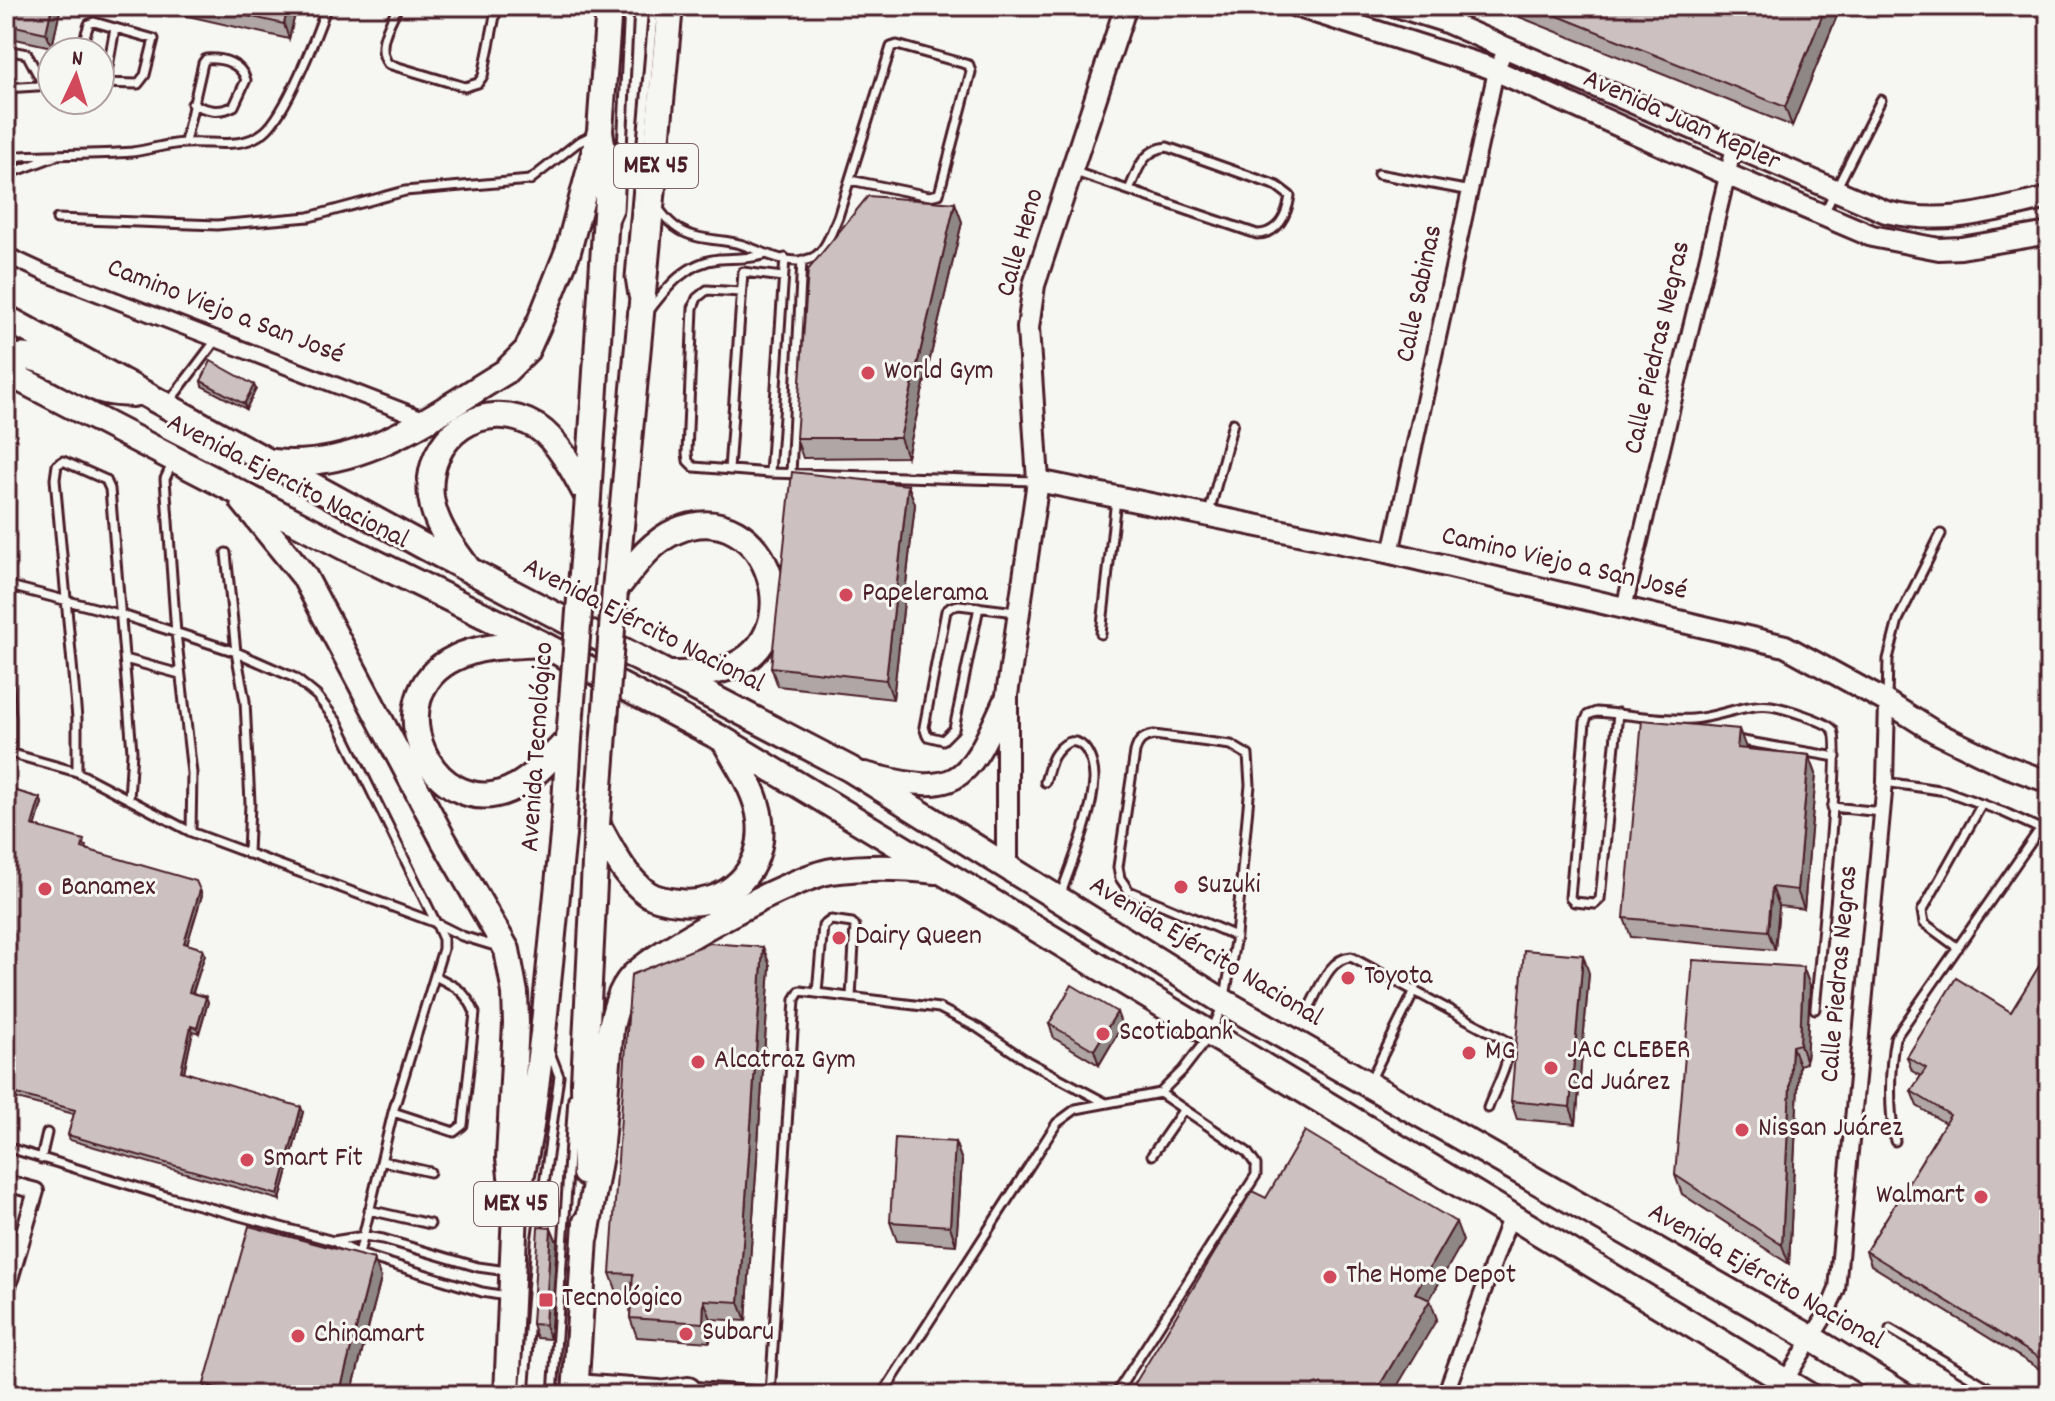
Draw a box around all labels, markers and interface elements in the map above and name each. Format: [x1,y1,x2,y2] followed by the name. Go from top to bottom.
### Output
[36,36,116,116] north arrow
[71,44,84,75] text: N
[1576,61,1787,184] street label: Avenida Juan Kepler
[614,144,698,188] road number: MEX 45
[987,184,1057,302] street label: Calle Heno
[1387,222,1455,366] street label: Calle Sabinas
[1615,237,1703,459] street label: Calle Piedras Negras
[101,249,349,377] street label: Camino Viejo a San José
[884,353,994,393] place label: World Gym
[859,364,877,382] marker: World Gym
[159,405,415,562] street label: Avenida Ejercito Nacional
[1437,517,1691,613] street label: Camino Viejo a San José
[515,549,771,705] street label: Avenida Ejército Nacional
[862,575,989,615] place label: Papelerama
[837,586,855,604] marker: Papelerama
[512,641,566,853] street label: Avenida Tecnológico
[1812,864,1870,1084] street label: Calle Piedras Negras
[1080,867,1330,1039] street label: Avenida Ejército Nacional
[1197,867,1261,907] place label: Suzuki
[61,869,155,909] place label: Banamex
[1172,878,1190,896] marker: Suzuki
[36,880,54,898] marker: Banamex
[855,918,982,958] place label: Dairy Queen
[830,929,848,947] marker: Dairy Queen
[1364,958,1433,998] place label: Toyota
[1339,969,1357,987] marker: Toyota
[1119,1014,1233,1054] place label: Scotiabank
[1094,1025,1112,1043] marker: Scotiabank
[1567,1032,1690,1104] place label: JAC CLEBER Cd Juárez
[1485,1033,1516,1073] place label: MG
[714,1042,856,1082] place label: Alcatraz Gym
[1460,1044,1478,1062] marker: MG
[689,1053,707,1071] marker: Alcatraz Gym
[1542,1059,1560,1077] marker: JAC CLEBER Cd Juárez
[1758,1110,1903,1150] place label: Nissan Juárez
[1733,1121,1751,1139] marker: Nissan Juárez
[263,1140,363,1180] place label: Smart Fit
[238,1151,256,1169] marker: Smart Fit
[1876,1177,1965,1217] place label: Walmart
[474,1182,558,1226] road number: MEX 45
[1972,1188,1990,1206] marker: Walmart
[1640,1194,1891,1362] street label: Avenida Ejército Nacional
[1346,1257,1516,1297] place label: The Home Depot
[1321,1268,1339,1286] marker: The Home Depot
[562,1280,682,1320] place label: Tecnológico
[537,1291,555,1309] marker: Tecnológico
[702,1314,774,1354] place label: Subaru
[314,1316,425,1356] place label: Chinamart
[677,1325,695,1343] marker: Subaru
[289,1327,307,1345] marker: Chinamart

